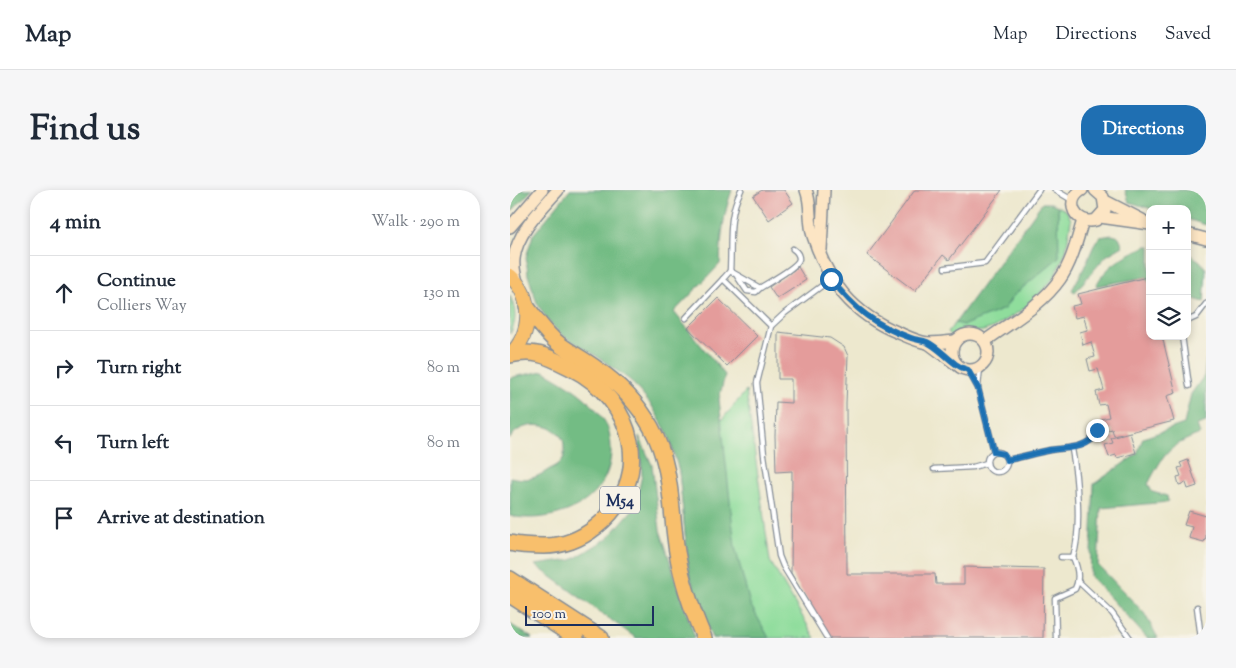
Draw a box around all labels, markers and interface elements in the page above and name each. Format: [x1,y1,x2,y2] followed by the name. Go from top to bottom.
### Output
[25,18,71,52] text: Map
[993,22,1028,48] text: Map
[1056,22,1137,48] text: Directions
[1165,22,1211,48] text: Saved
[30,105,140,156] text: Find us
[1081,105,1206,155] button: Directions
[1146,205,1191,340] map controls
[1146,205,1191,250] button: +
[50,208,101,238] text: 4 min
[371,211,460,234] text: Walk · 290 m
[1146,250,1191,295] button: −
[97,268,176,295] text: Continue
[820,268,843,291] route start
[50,279,78,307] icon: ahead
[423,282,460,305] text: 130 m
[97,295,187,318] text: Colliers Way
[1146,295,1191,340] button: layers
[50,354,78,382] icon: right
[97,355,181,382] text: Turn right
[427,357,460,380] text: 80 m
[1086,419,1109,442] route end
[50,429,78,457] icon: left
[97,430,169,457] text: Turn left
[427,432,460,455] text: 80 m
[600,486,640,514] road number: M54
[50,504,78,532] icon: arrive
[97,505,265,532] text: Arrive at destination
[525,603,654,626] scale bar
[532,605,566,625] text: 100 m

